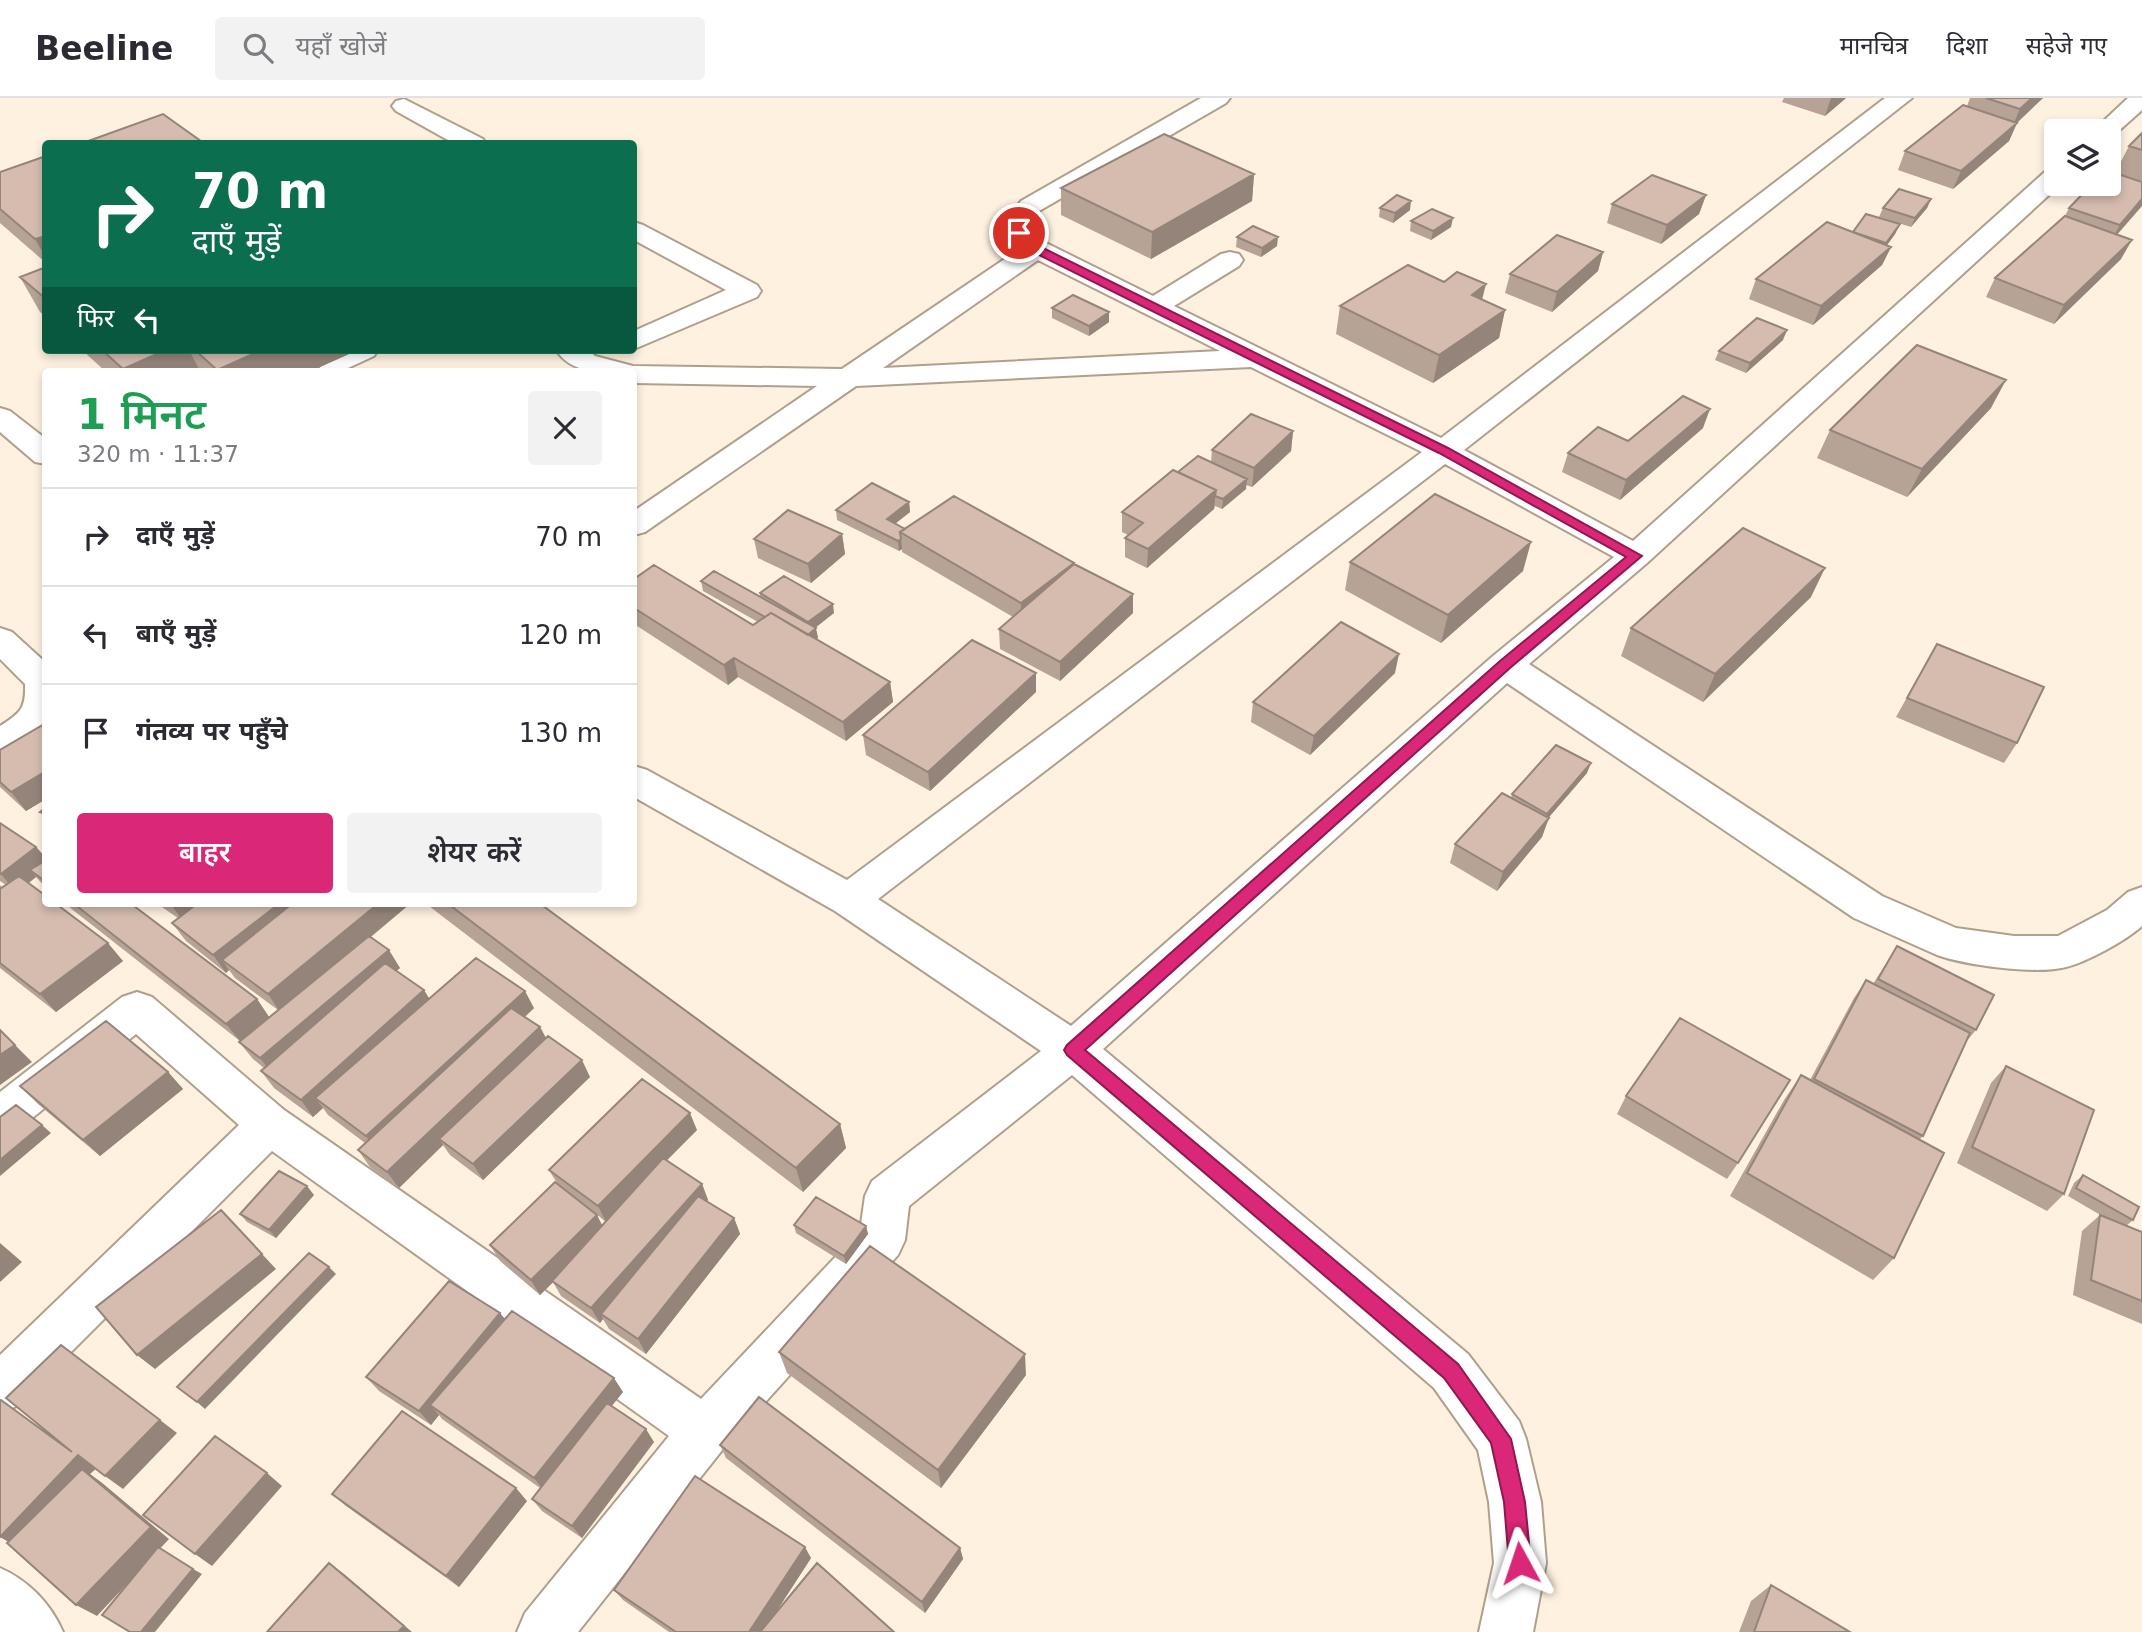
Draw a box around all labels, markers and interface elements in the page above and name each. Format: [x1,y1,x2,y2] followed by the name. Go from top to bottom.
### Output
[215,17,705,80] search box
[35,29,173,68] text: Beeline
[239,29,277,67] icon: search
[295,31,387,61] text: यहाँ खोजें
[1840,32,1908,60] text: मानचित्र
[1946,32,1988,60] text: दिशा
[2026,32,2107,60] text: सहेजे गए
[2044,119,2121,196] map controls
[2044,119,2121,196] button: layers
[192,163,328,220] text: 70 m
[77,168,168,259] icon: right
[989,203,1049,263] pin
[1000,214,1038,252] icon: arrive
[192,222,281,260] text: दाएँ मुड़ें
[128,301,166,339] icon: left
[77,303,114,333] text: फिर
[77,390,206,439] text: 1 मिनट
[528,391,602,465] button: close
[77,441,239,467] text: 320 m · 11:37
[77,518,115,556] icon: right
[136,520,215,550] text: दाएँ मुड़ें
[535,522,602,552] text: 70 m
[77,616,115,654] icon: left
[136,618,216,648] text: बाएँ मुड़ें
[519,620,602,650] text: 120 m
[77,714,115,752] icon: arrive
[136,716,288,746] text: गंतव्य पर पहुँचे
[519,718,602,748] text: 130 m
[77,813,333,893] button: बाहर
[347,813,602,893] button: शेयर करें
[1483,1526,1557,1600] position arrow

